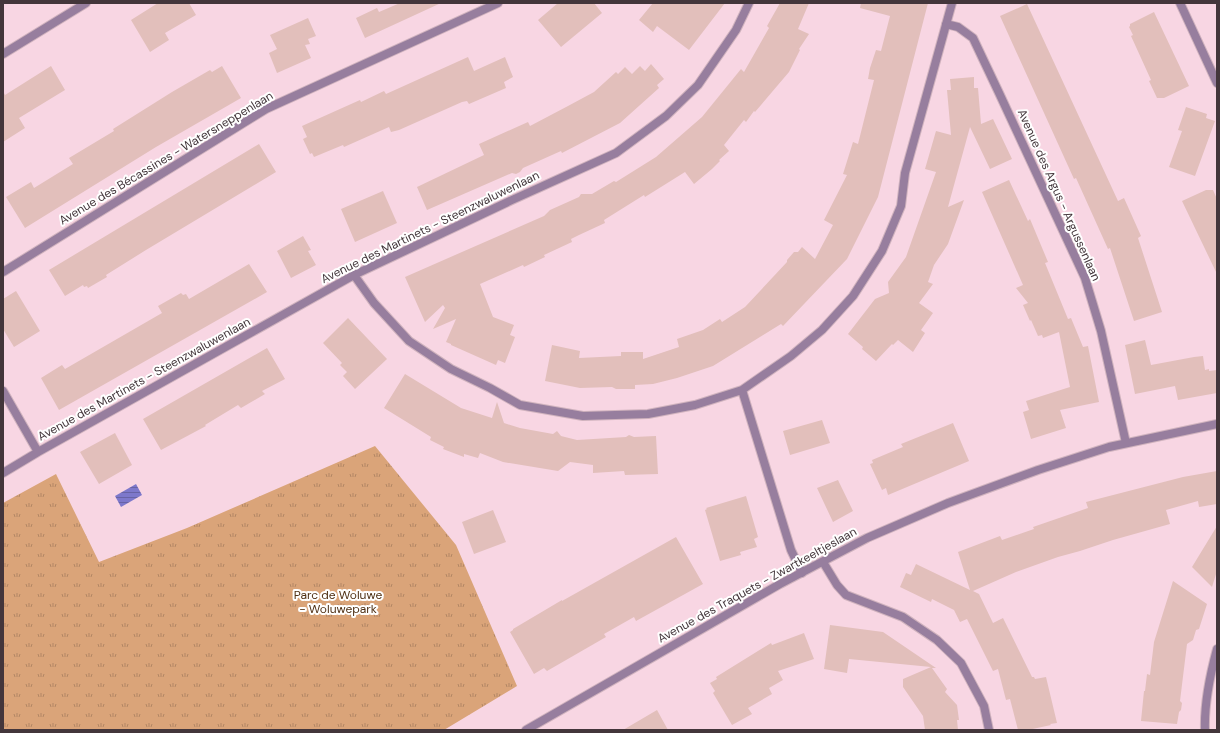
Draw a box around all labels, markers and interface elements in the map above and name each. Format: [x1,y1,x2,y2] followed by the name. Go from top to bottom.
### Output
[56,88,276,228] street label: Avenue des Bécassines - Watersneppenlaan
[1014,107,1104,284] street label: Avenue des Argus - Argussenlaan
[318,167,542,287] street label: Avenue des Martinets - Steenzwaluwenlaan
[35,314,253,444] street label: Avenue des Martinets - Steenzwaluwenlaan
[655,523,859,647] street label: Avenue des Traquets - Zwartkeeltjeslaan
[294,587,382,617] park label: Parc de Woluwe - Woluwepark

